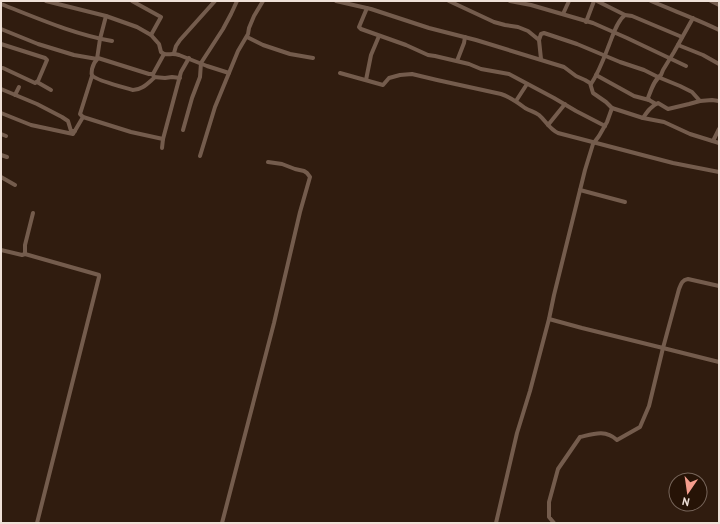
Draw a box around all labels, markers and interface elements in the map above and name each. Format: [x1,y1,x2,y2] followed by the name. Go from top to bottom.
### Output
[668,472,708,512] north arrow
[681,494,691,509] text: N

